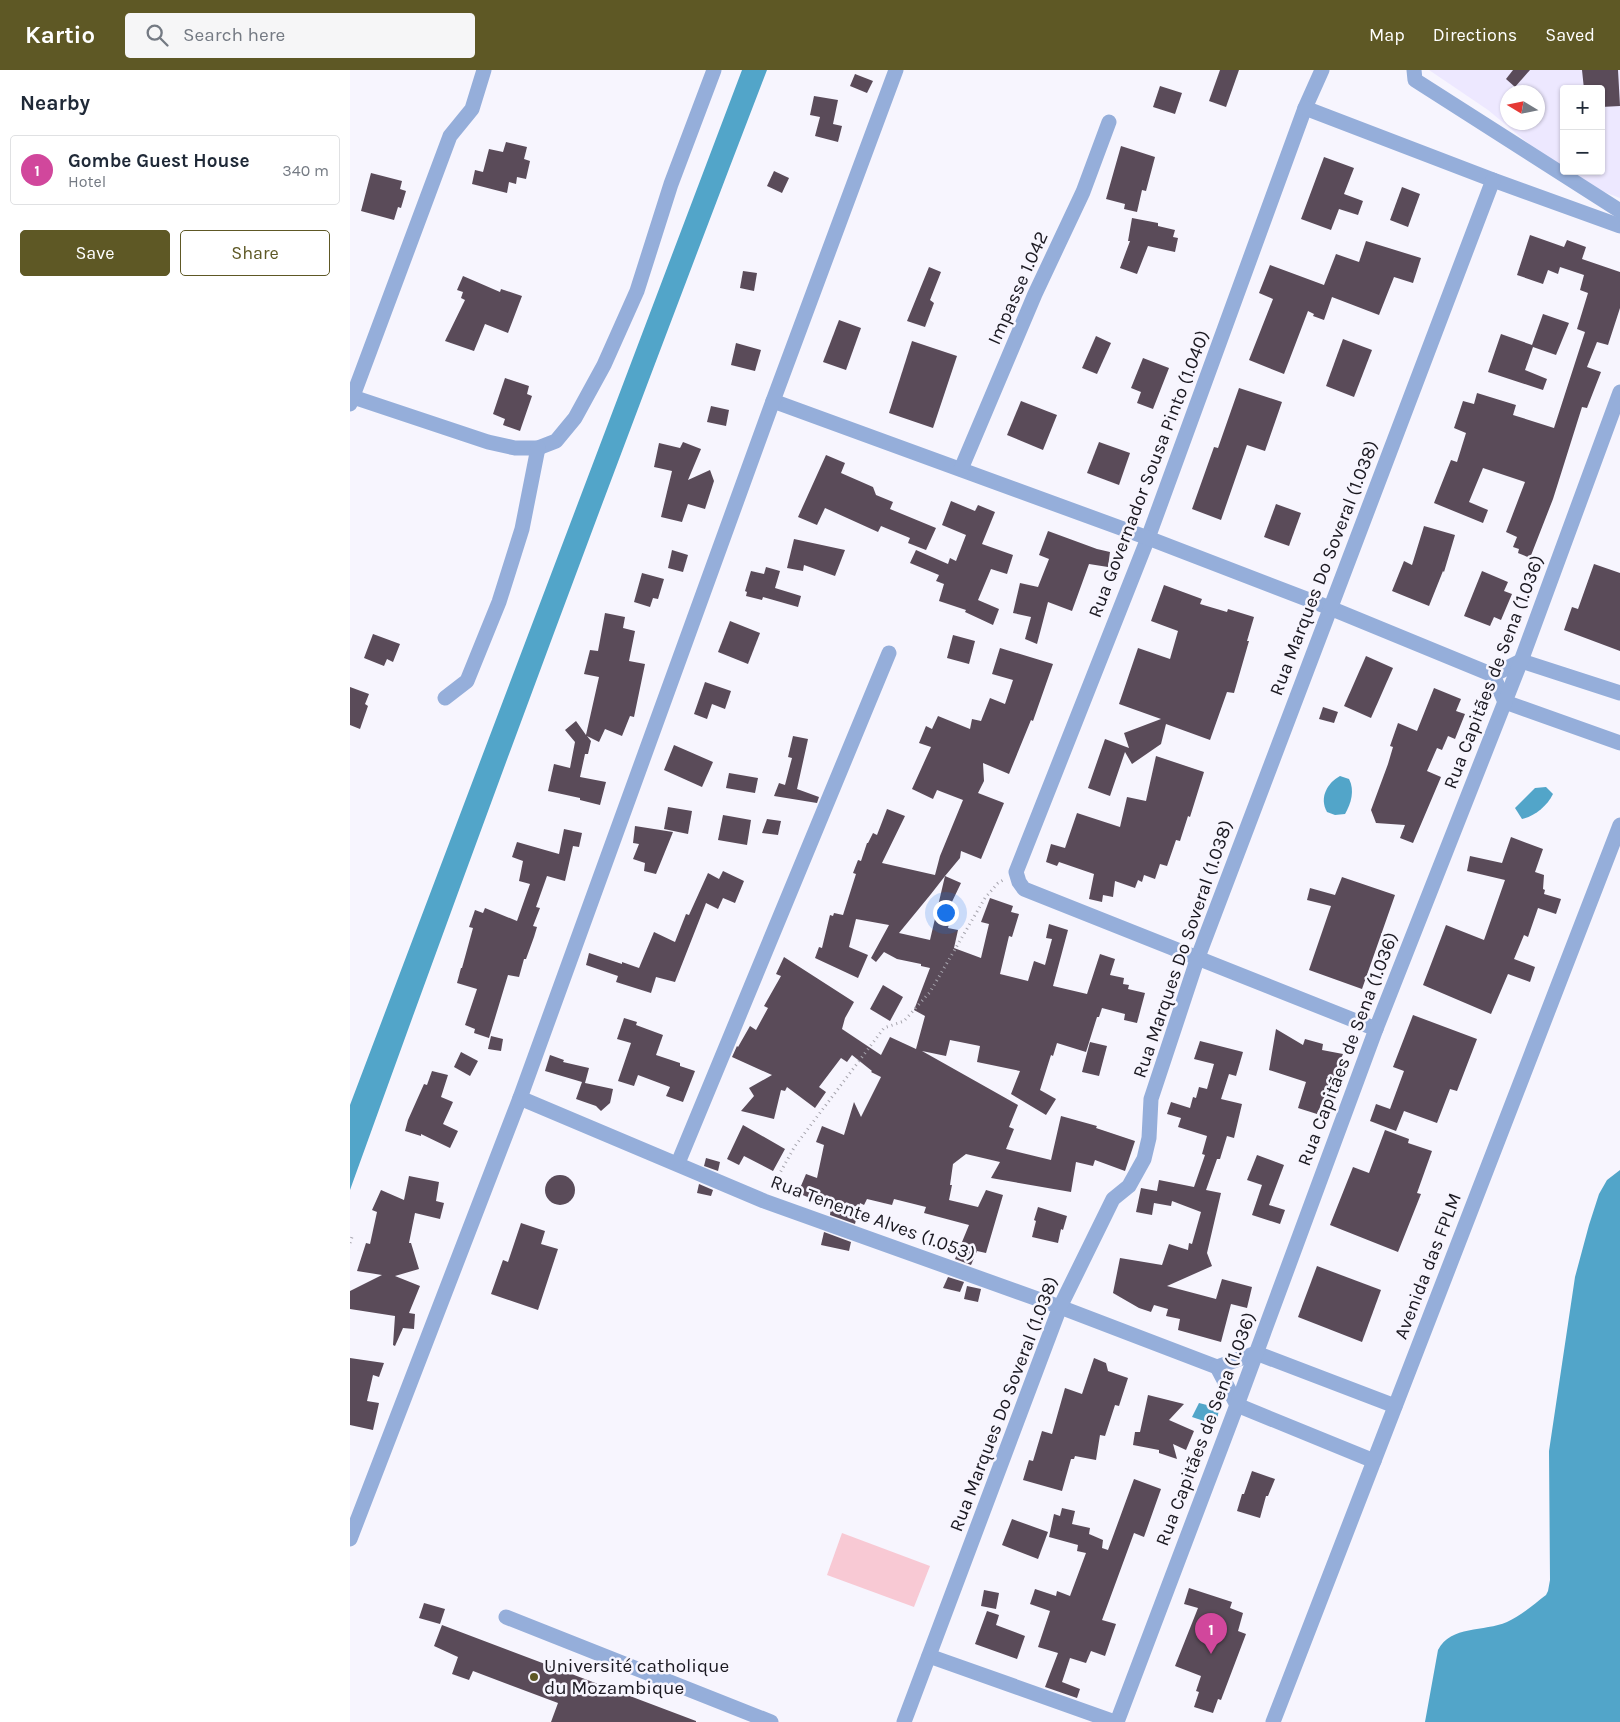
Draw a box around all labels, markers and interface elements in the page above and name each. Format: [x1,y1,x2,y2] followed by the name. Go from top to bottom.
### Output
[125,13,475,58] search box
[25,21,95,49] text: Kartio
[143,21,171,49] icon: search
[183,24,285,46] text: Search here
[1369,24,1405,46] text: Map
[1433,24,1517,46] text: Directions
[1545,24,1595,46] text: Saved
[1500,85,1545,130] north arrow
[1560,85,1605,175] map controls
[1560,85,1605,130] button: +
[20,91,90,115] text: Nearby
[1560,130,1605,175] button: −
[68,150,250,172] text: Gombe Guest House
[34,161,40,180] text: 1
[282,161,329,180] text: 340 m
[68,172,106,191] text: Hotel
[983,228,1053,348] street label: Impasse 1.042
[20,230,170,276] button: Save
[180,230,330,276] button: Share
[1084,327,1214,621] street label: Rua Governador Sousa Pinto (1.040)
[1265,437,1383,699] street label: Rua Marques Do Soveral (1.038)
[1439,552,1549,792] street label: Rua Capitães de Sena (1.036)
[1128,817,1238,1081] street label: Rua Marques Do Soveral (1.038)
[933,900,959,926] your location
[1293,929,1403,1169] street label: Rua Capitães de Sena (1.036)
[768,1171,978,1265] street label: Rua Tenente Alves (1.053)
[1390,1190,1466,1342] street label: Avenida das FPLM
[945,1273,1063,1535] street label: Rua Marques Do Soveral (1.038)
[1151,1309,1261,1549] street label: Rua Capitães de Sena (1.036)
[1195,1613,1227,1654] pin: 1
[544,1655,729,1699] place label: Université catholique du Mozambique
[528,1671,540,1683] marker: Université catholique du Mozambique

